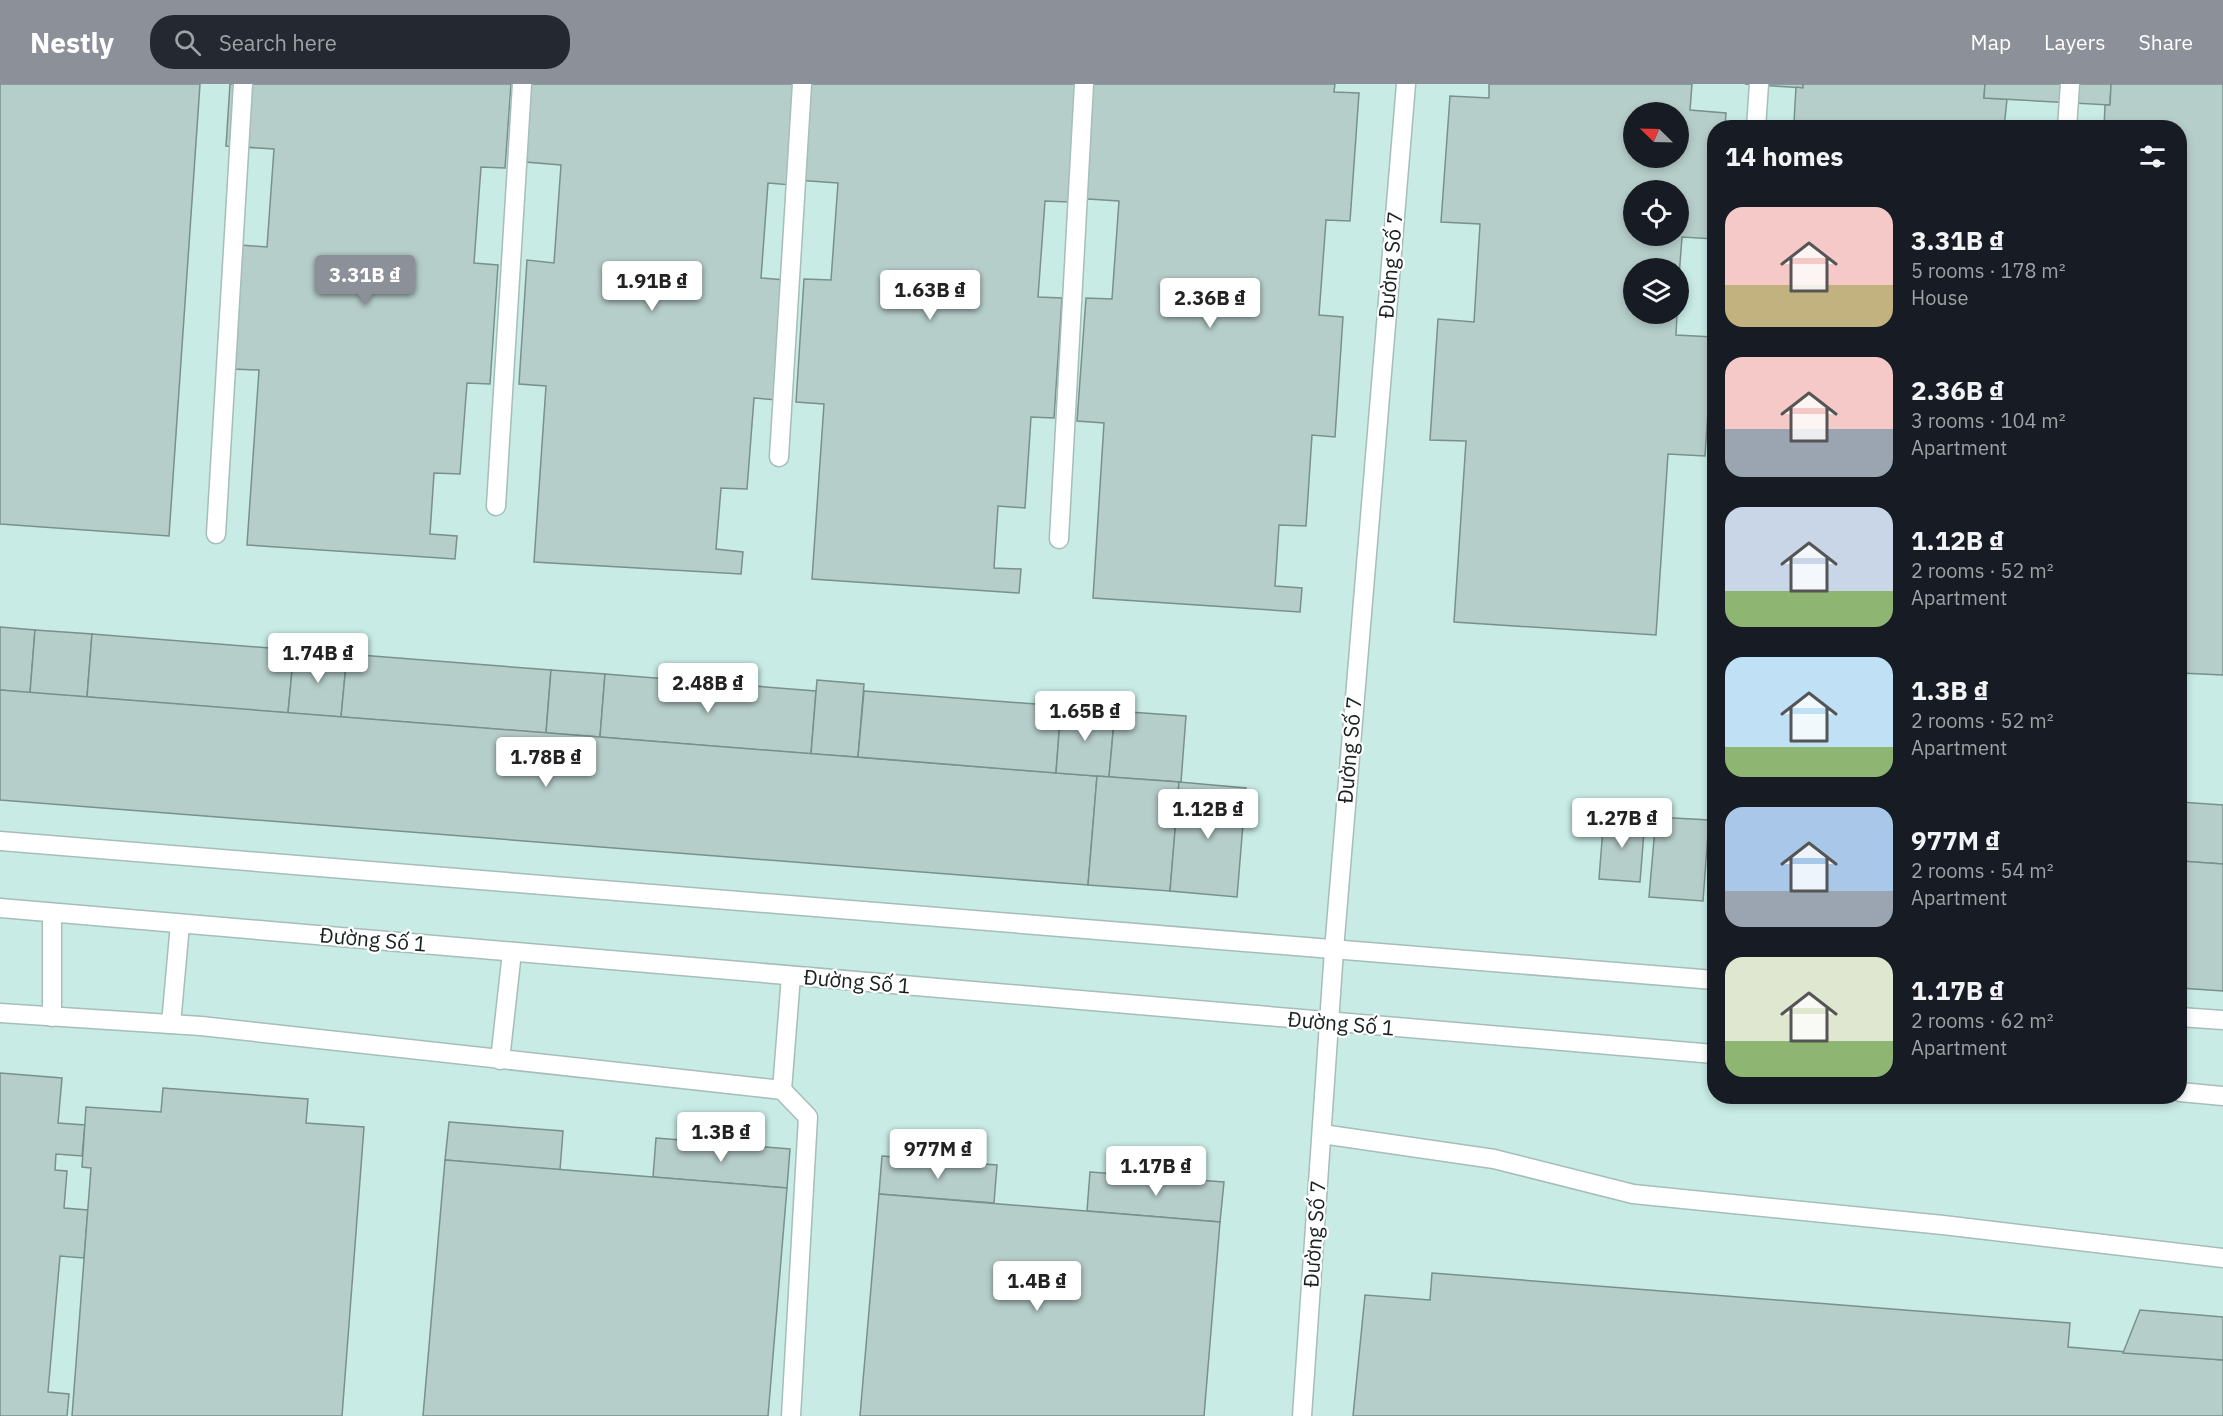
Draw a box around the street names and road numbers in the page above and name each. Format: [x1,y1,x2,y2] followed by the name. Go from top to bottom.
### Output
[1371,210,1409,320] street label: Đường Số 7
[1330,695,1368,805] street label: Đường Số 7
[318,920,428,958] street label: Đường Số 1
[802,962,912,1000] street label: Đường Số 1
[1286,1004,1396,1042] street label: Đường Số 1
[1296,1179,1332,1288] street label: Đường Số 7

